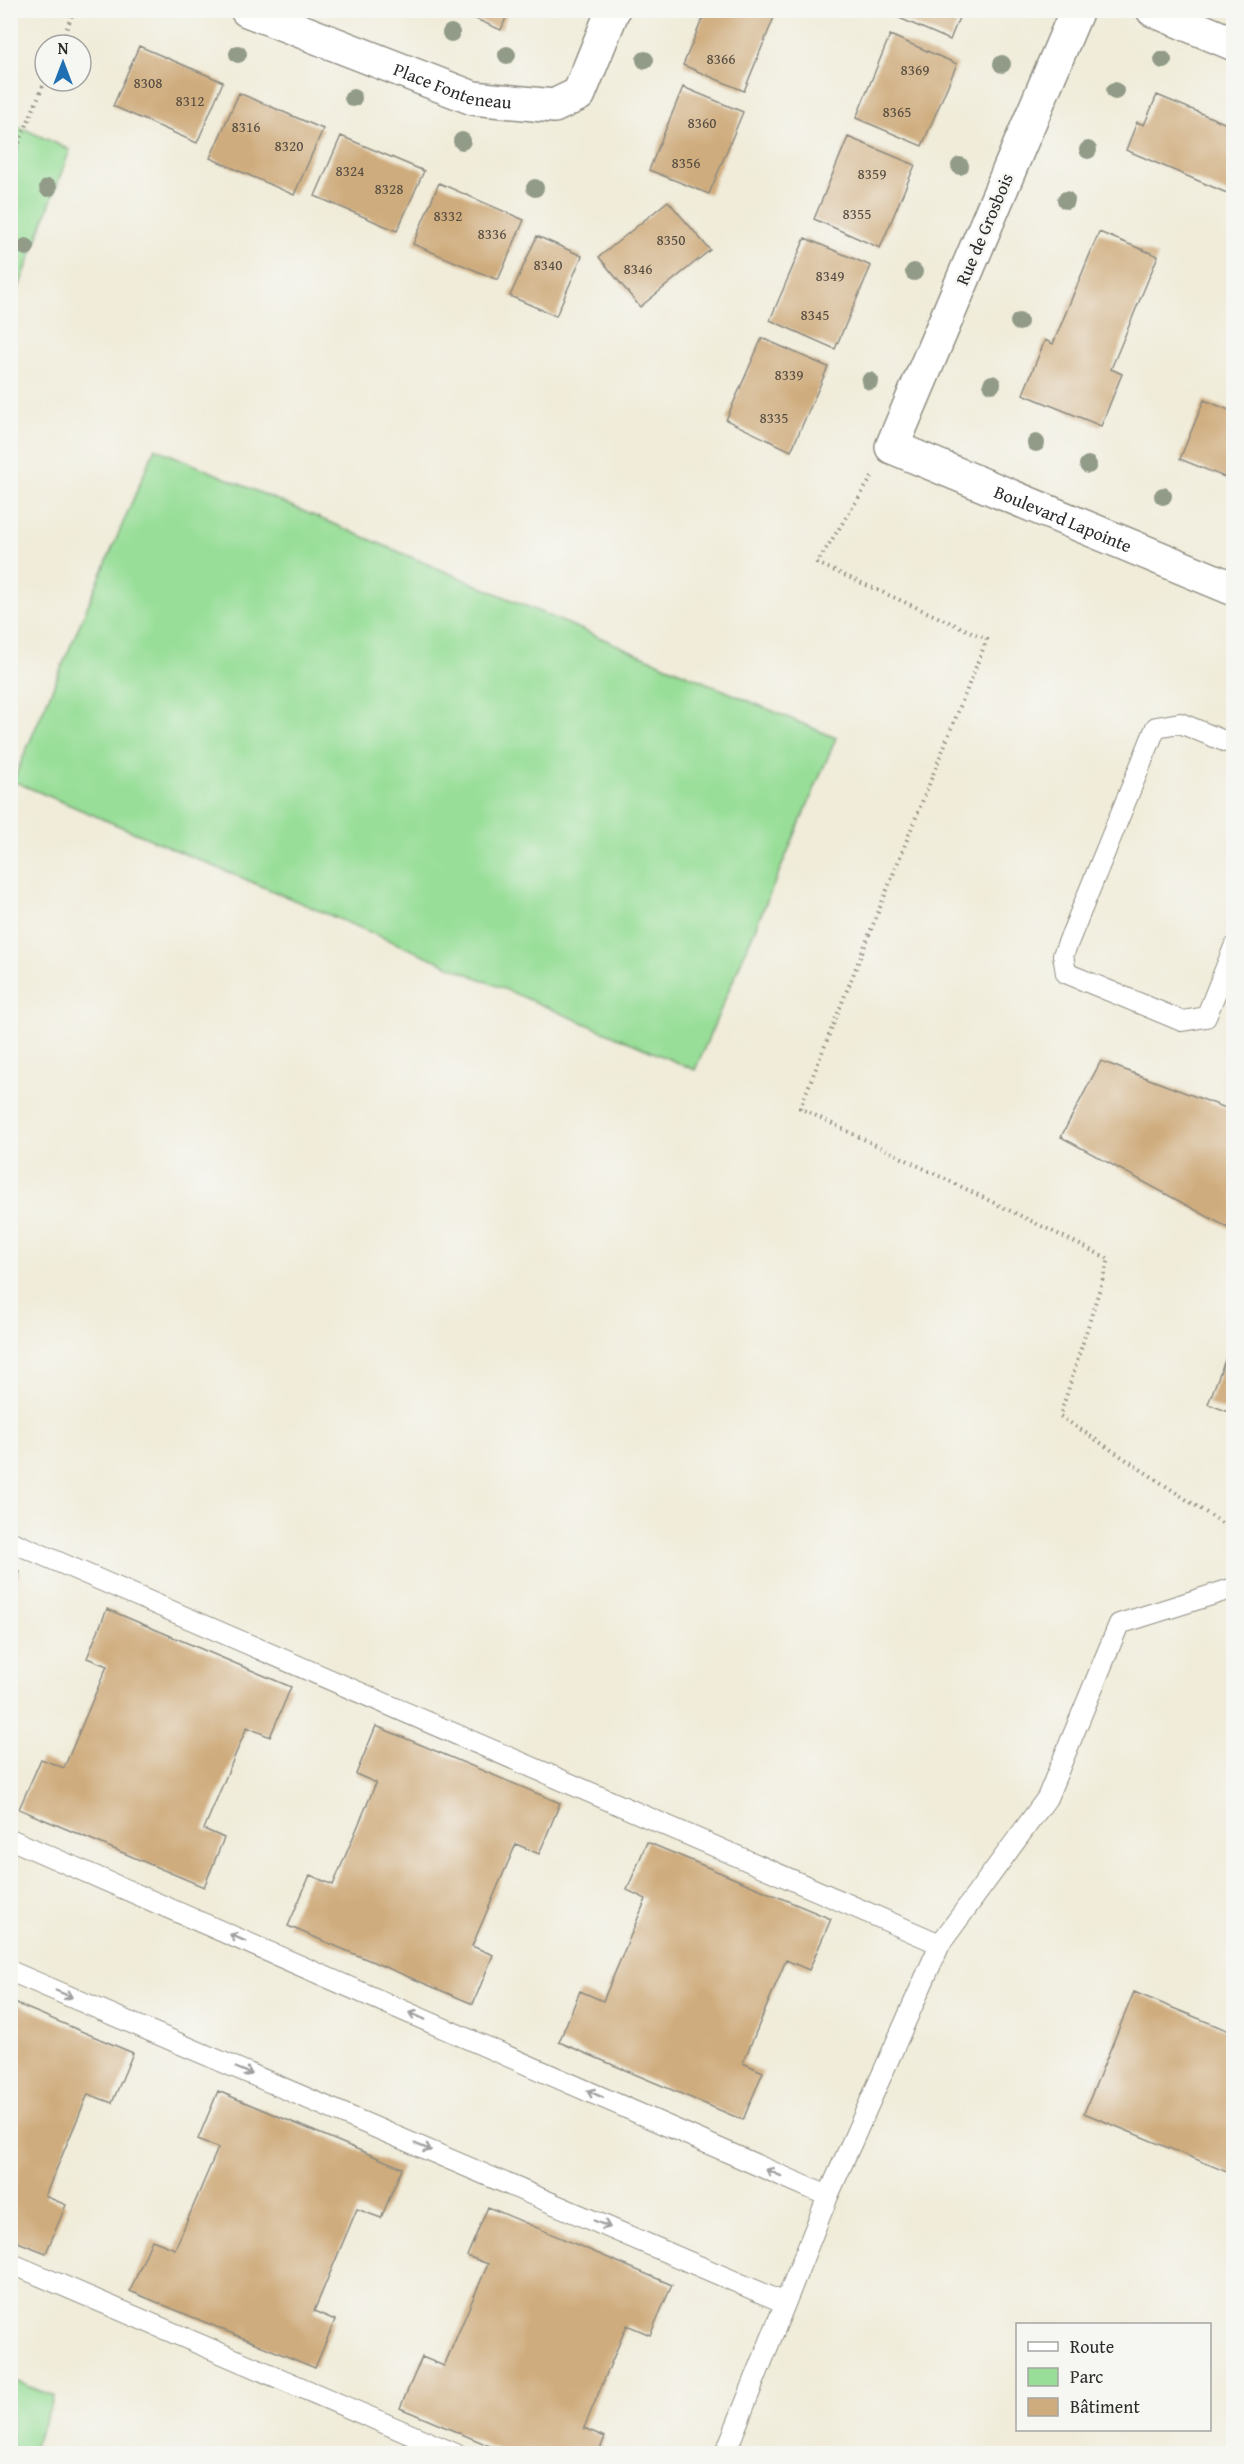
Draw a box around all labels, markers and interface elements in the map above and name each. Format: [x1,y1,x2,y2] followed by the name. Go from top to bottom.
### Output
[33,33,93,93] north arrow
[58,36,69,60] text: N
[707,48,735,69] house number: 8366
[390,55,513,115] street label: Place Fonteneau
[901,59,929,80] house number: 8369
[134,72,162,93] house number: 8308
[176,90,204,111] house number: 8312
[883,101,911,122] house number: 8365
[688,112,716,133] house number: 8360
[232,116,260,137] house number: 8316
[275,135,303,156] house number: 8320
[672,152,700,173] house number: 8356
[336,160,364,181] house number: 8324
[858,163,886,184] house number: 8359
[948,169,1020,289] street label: Rue de Grosbois
[375,178,403,199] house number: 8328
[843,203,871,224] house number: 8355
[434,205,462,226] house number: 8332
[478,223,506,244] house number: 8336
[657,229,685,250] house number: 8350
[534,254,562,275] house number: 8340
[624,258,652,279] house number: 8346
[816,265,844,286] house number: 8349
[801,304,829,325] house number: 8345
[775,364,803,385] house number: 8339
[760,407,788,428] house number: 8335
[990,477,1136,559] street label: Boulevard Lapointe
[229,1932,248,1943] one-way arrow
[55,1989,73,2000] one-way arrow
[408,2010,426,2022] one-way arrow
[234,2065,252,2077] one-way arrow
[587,2088,605,2100] one-way arrow
[413,2142,431,2153] one-way arrow
[765,2166,783,2177] one-way arrow
[592,2219,611,2230] one-way arrow
[1016,2323,1211,2431] legend
[1070,2333,1114,2360] text: Route
[1070,2363,1103,2390] text: Parc
[1070,2393,1140,2420] text: Bâtiment

